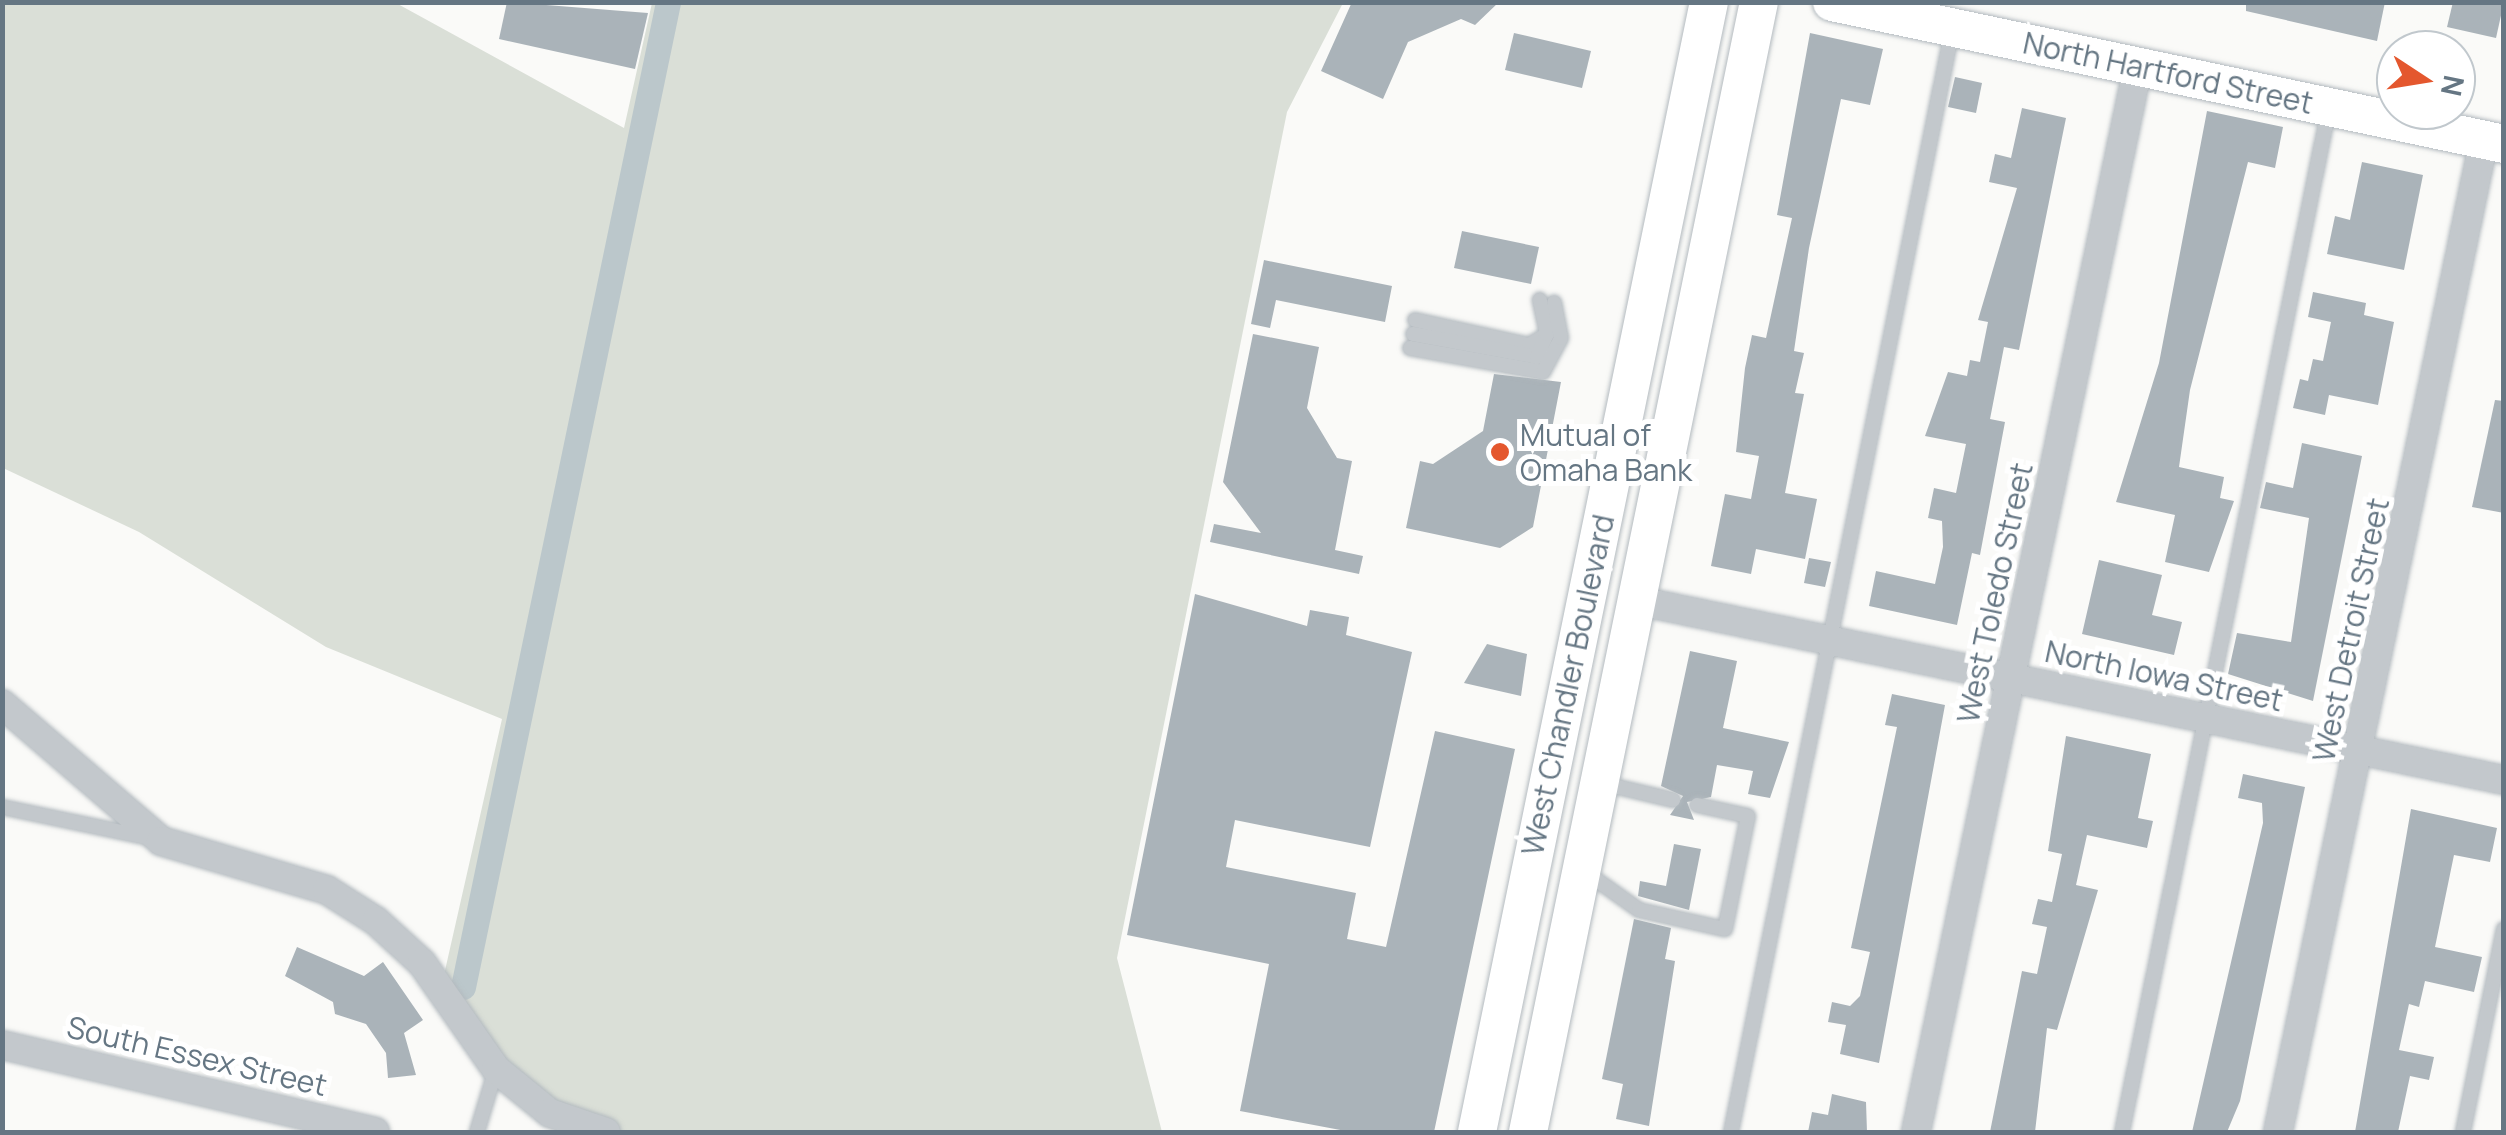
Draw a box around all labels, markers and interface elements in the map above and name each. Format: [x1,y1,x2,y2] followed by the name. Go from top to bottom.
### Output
[2020,25,2316,121] street label: North Hartford Street
[2376,30,2476,130] north arrow
[2433,72,2474,100] text: N
[1520,417,1692,488] place label: Mutual of Omaha Bank
[1489,441,1511,463] marker: Mutual of Omaha Bank
[1950,460,2040,726] street label: West Toledo Street
[2305,495,2397,765] street label: West Detroit Street
[1514,511,1622,859] street label: West Chandler Boulevard
[2042,633,2286,719] street label: North Iowa Street
[64,1009,330,1103] street label: South Essex Street

